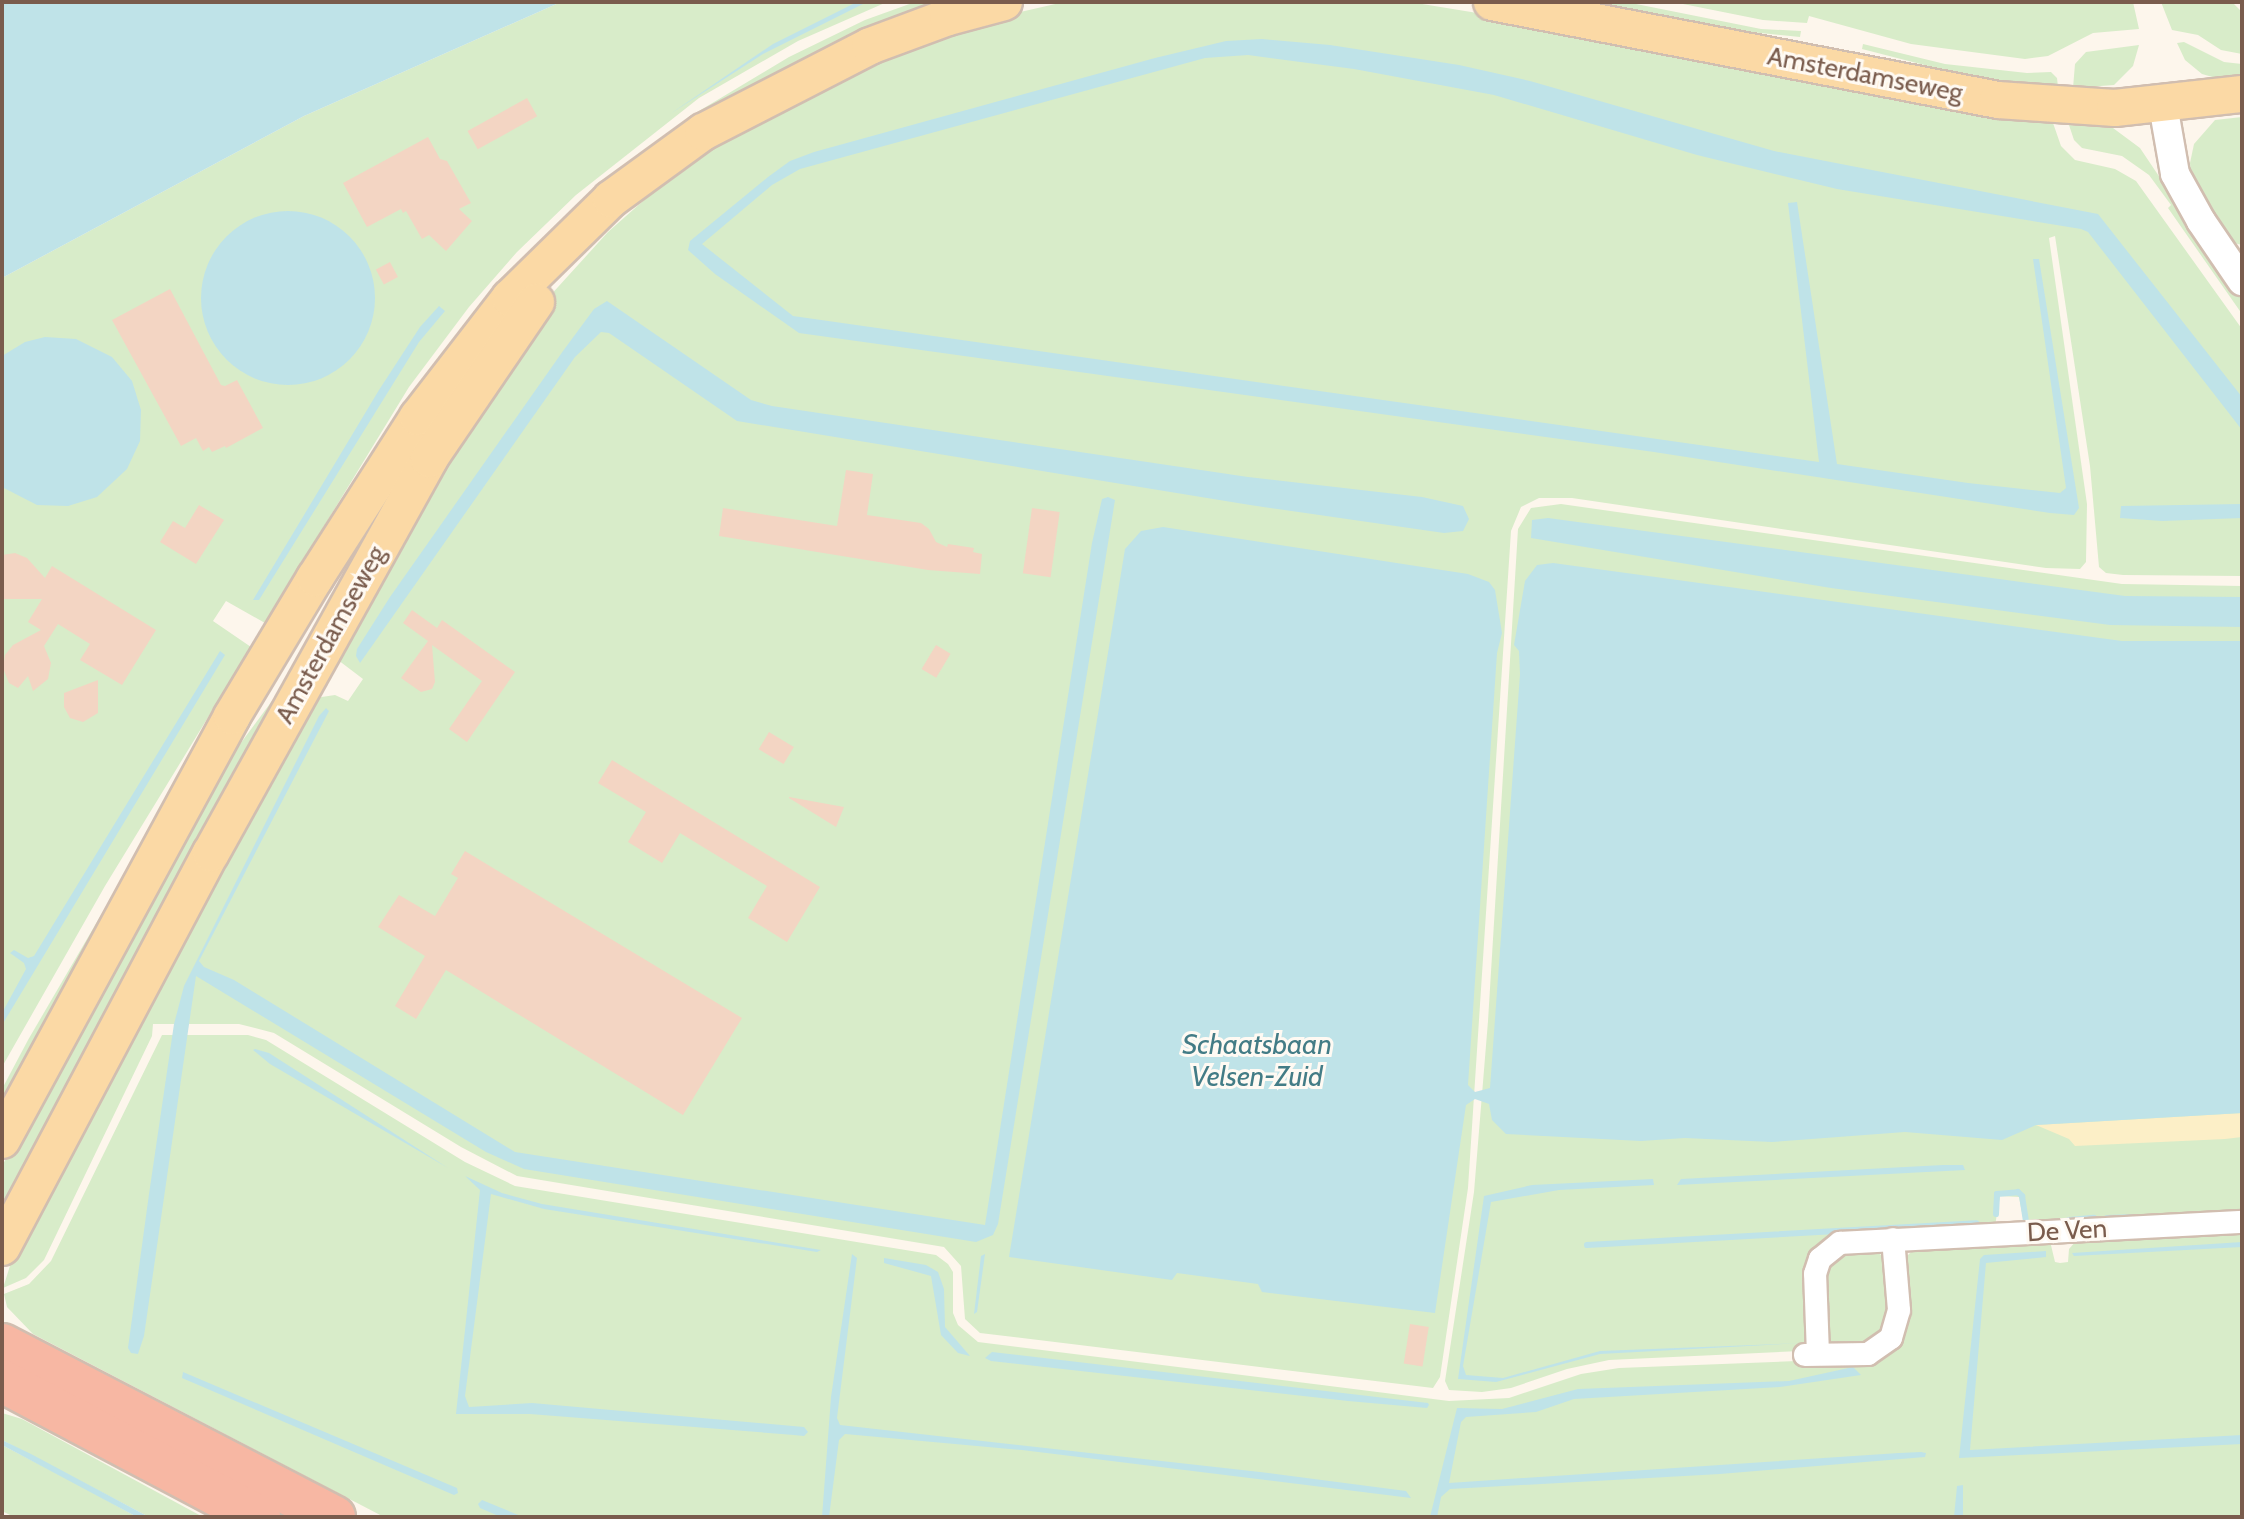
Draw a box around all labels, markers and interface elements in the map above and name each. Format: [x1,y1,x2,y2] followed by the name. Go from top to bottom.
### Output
[1765,41,1965,109] street label: Amsterdamseweg
[269,541,393,729] street label: Amsterdamseweg
[1182,1027,1332,1093] water label: Schaatsbaan Velsen-Zuid
[2026,1213,2108,1249] street label: De Ven

